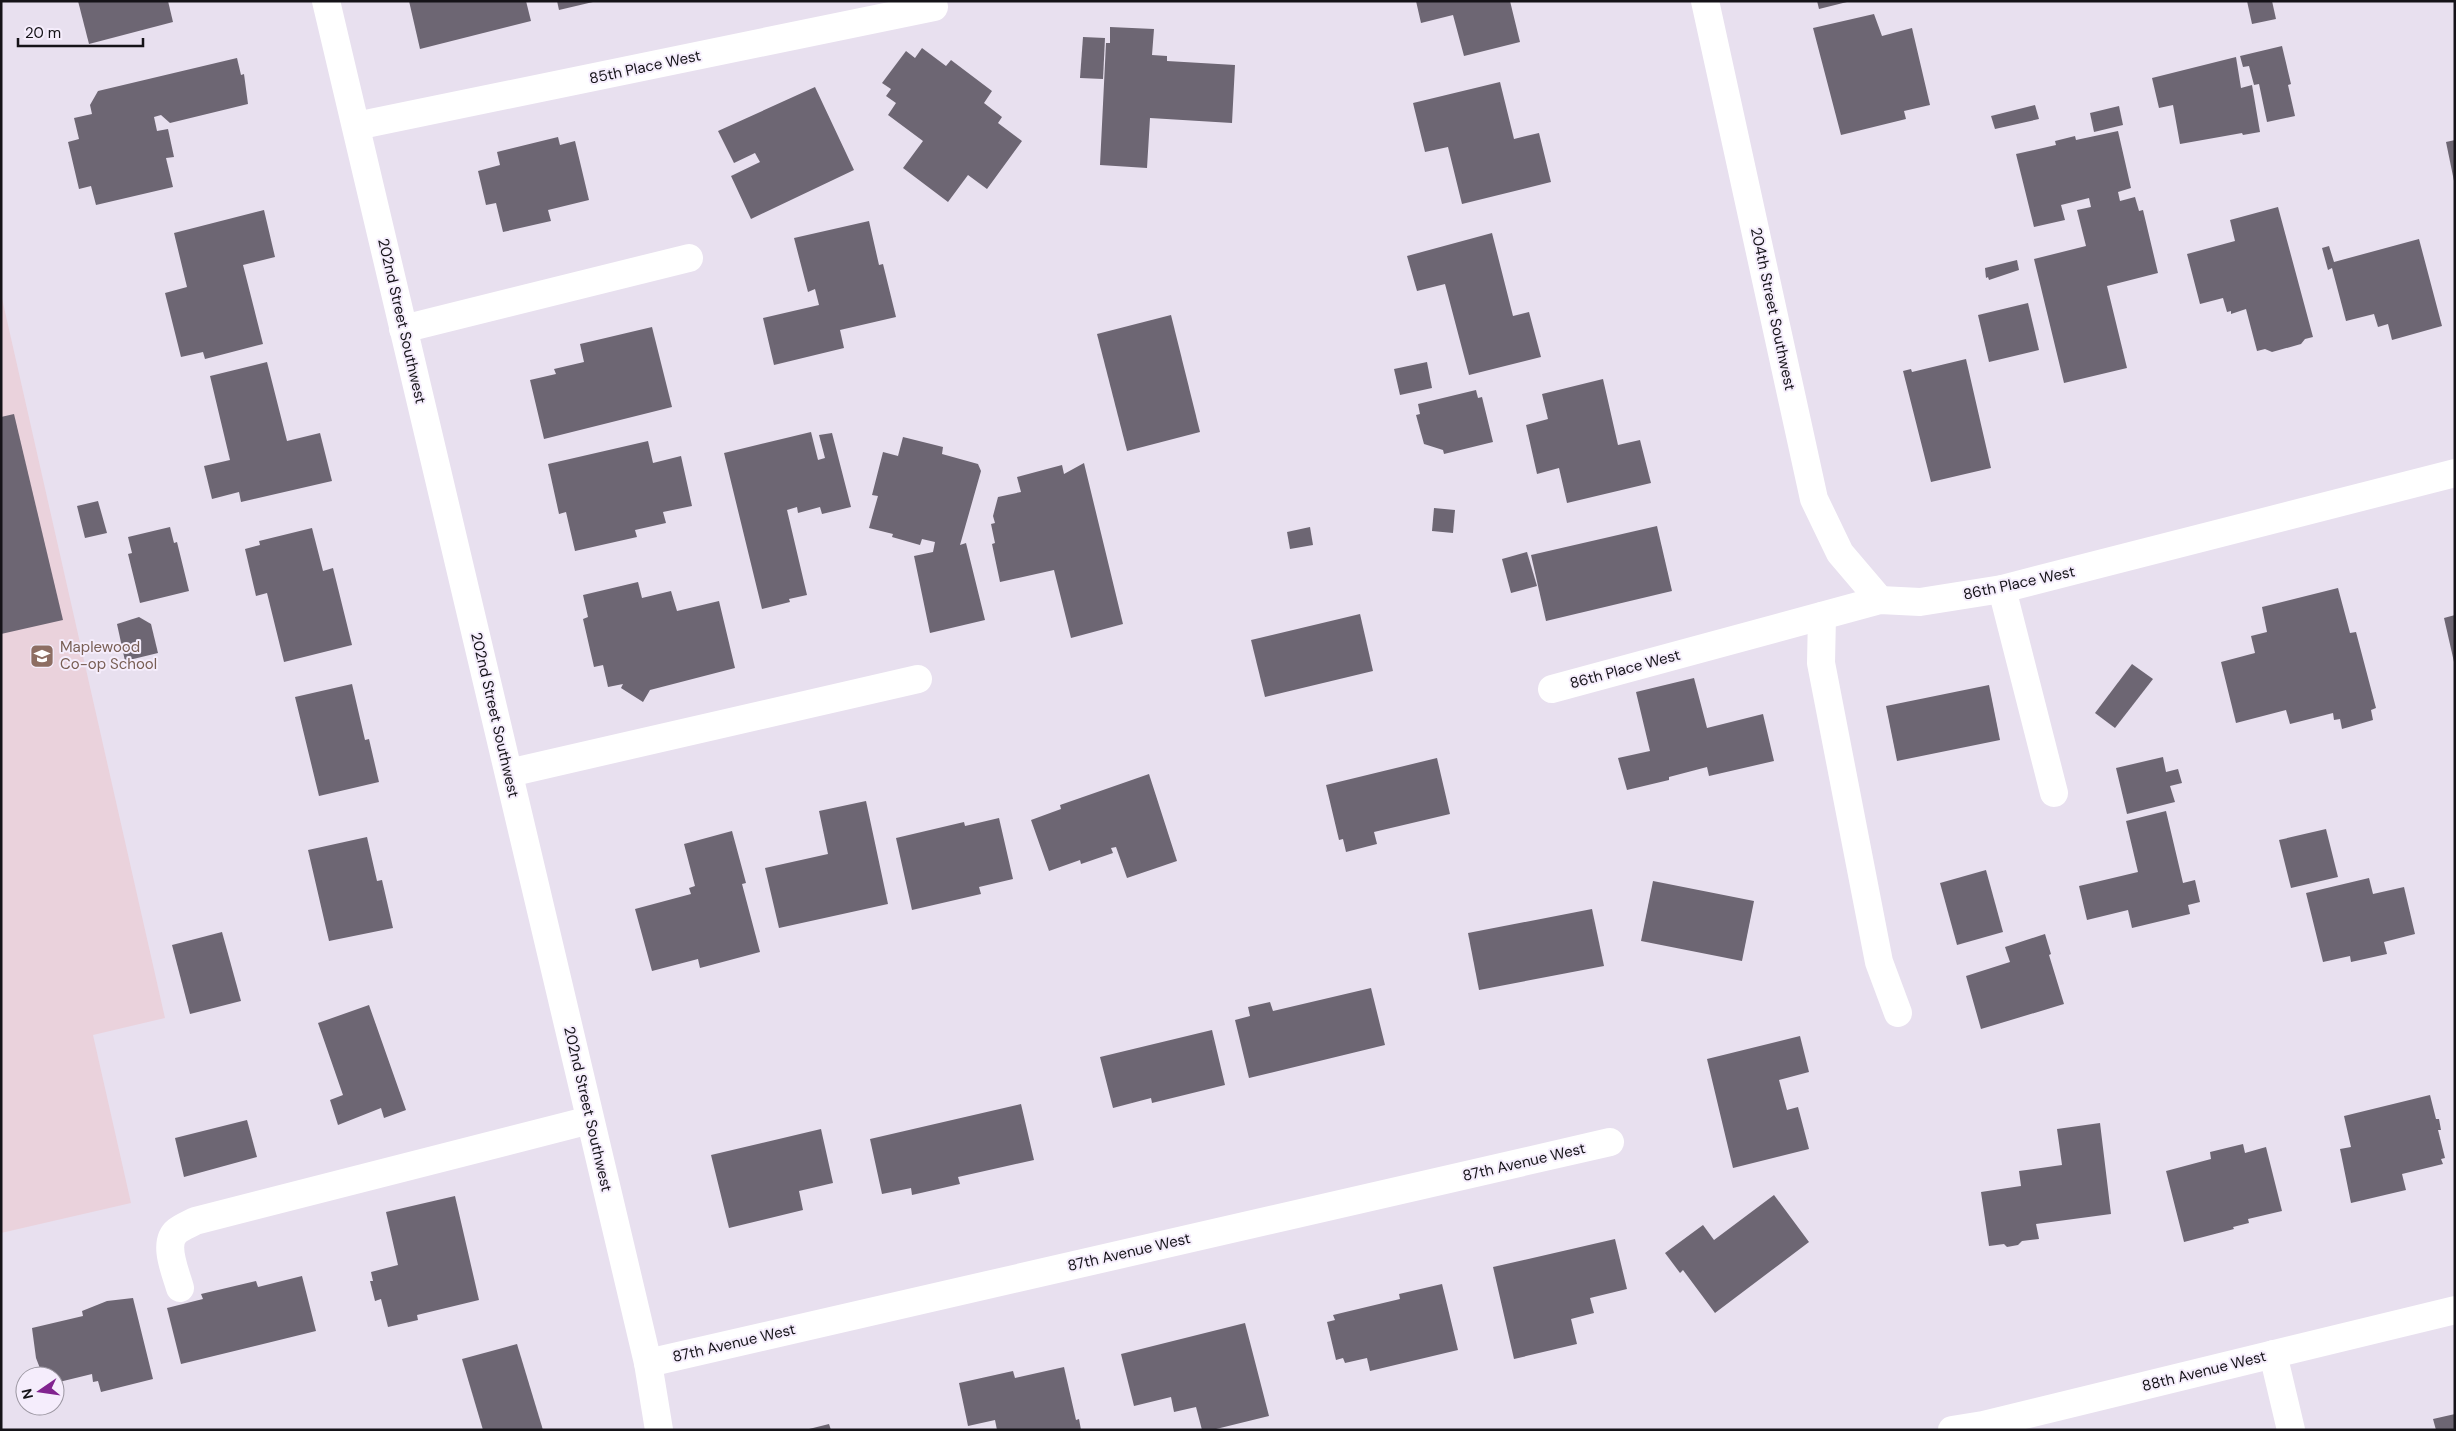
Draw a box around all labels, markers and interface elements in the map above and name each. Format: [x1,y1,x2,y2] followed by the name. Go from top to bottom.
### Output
[18,15,142,47] scale bar
[25,23,61,43] text: 20 m
[587,45,703,89] street label: 85th Place West
[1746,226,1800,393] street label: 204th Street Southwest
[373,236,431,406] street label: 202nd Street Southwest
[1961,561,2077,605] street label: 86th Place West
[466,630,524,800] street label: 202nd Street Southwest
[60,637,157,674] place label: Maplewood Co-op School
[29,643,55,669] school or university icon: Maplewood Co-op School
[1568,645,1683,693] street label: 86th Place West
[559,1024,617,1194] street label: 202nd Street Southwest
[1461,1138,1588,1186] street label: 87th Avenue West
[1066,1228,1193,1276] street label: 87th Avenue West
[671,1319,798,1367] street label: 87th Avenue West
[2140,1346,2268,1396] street label: 88th Avenue West
[15,1366,65,1416] north arrow
[17,1387,37,1401] text: N

